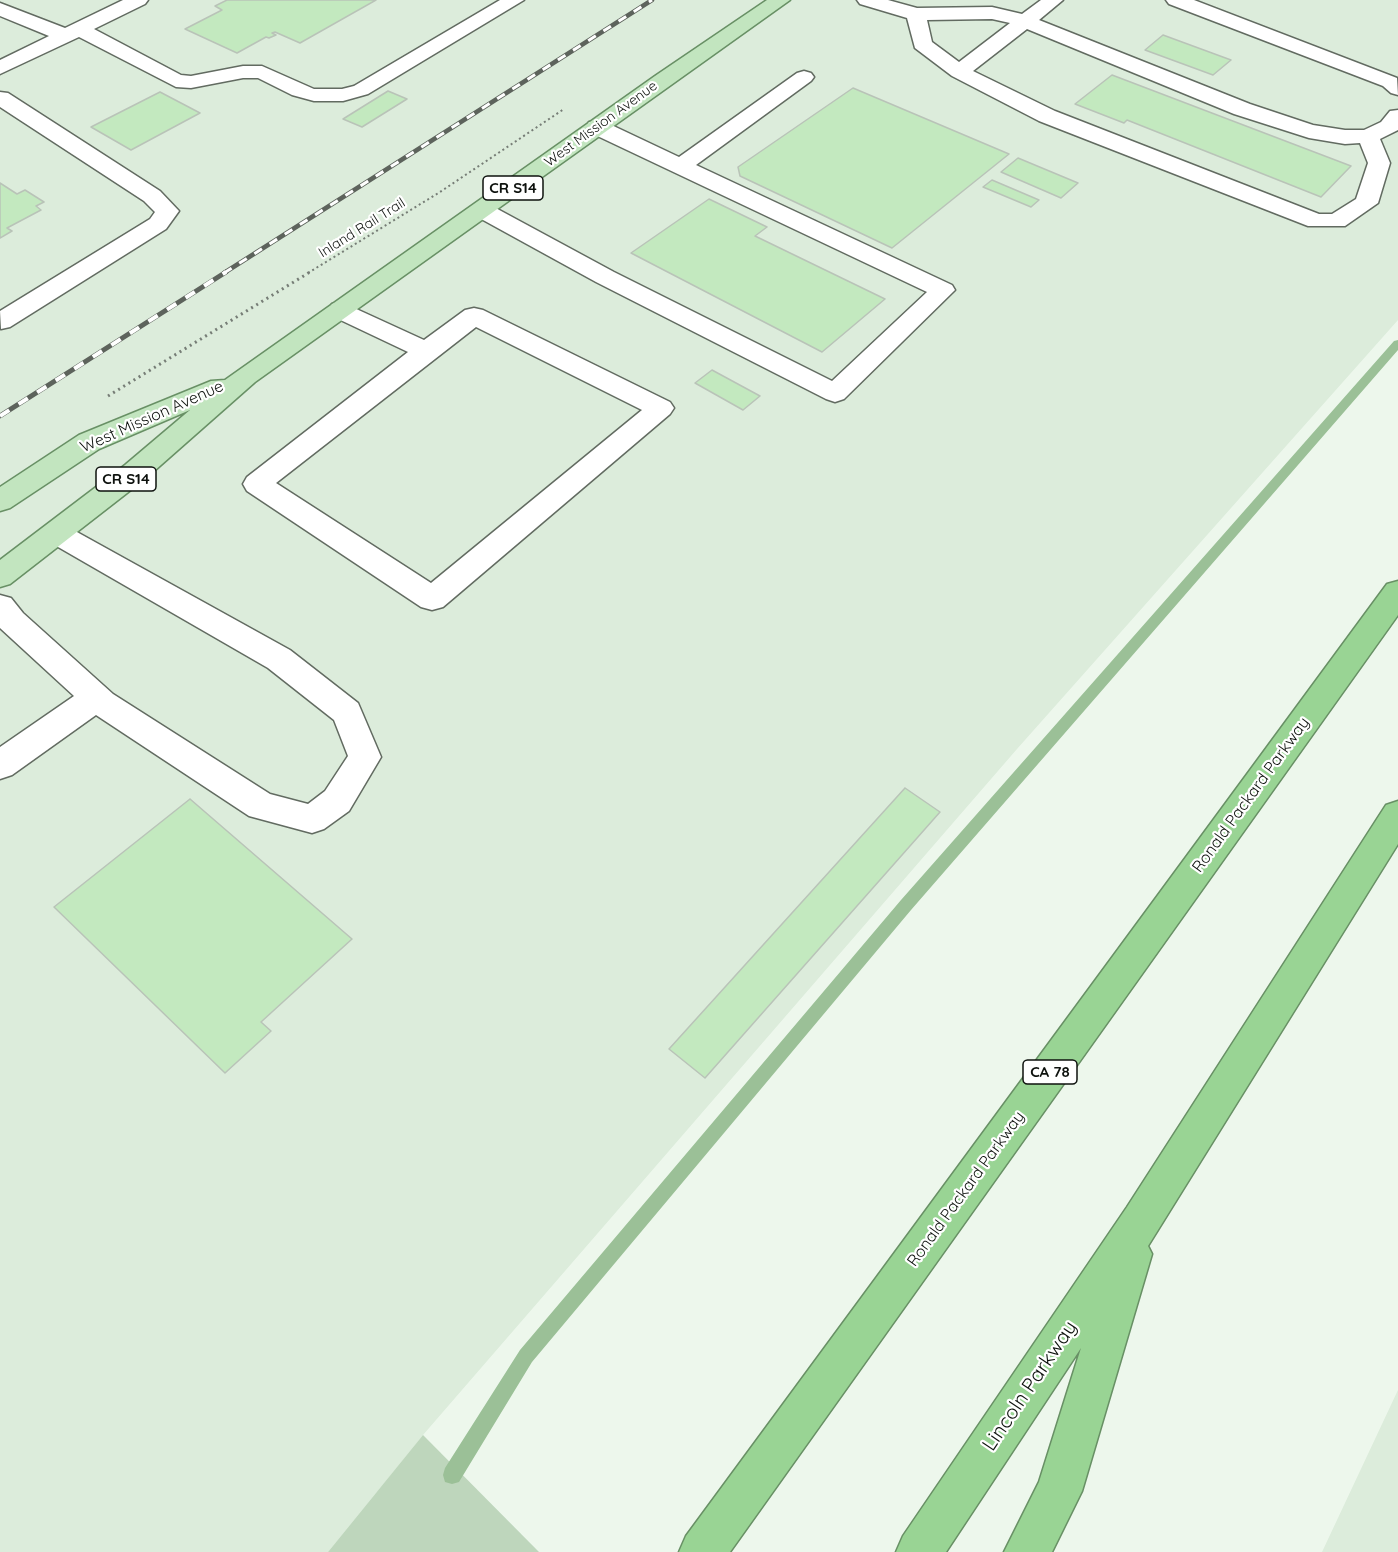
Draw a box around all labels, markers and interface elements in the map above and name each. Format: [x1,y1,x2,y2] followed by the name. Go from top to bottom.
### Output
[541,77,661,171] street label: West Mission Avenue
[483,176,543,200] road number: CR S14
[315,195,409,261] street label: Inland Rail Trail
[77,377,227,457] street label: West Mission Avenue
[96,467,156,491] road number: CR S14
[1188,714,1314,876] street label: Ronald Packard Parkway
[1023,1060,1077,1084] road number: CA 78
[903,1108,1029,1270] street label: Ronald Packard Parkway
[978,1316,1082,1456] street label: Lincoln Parkway

